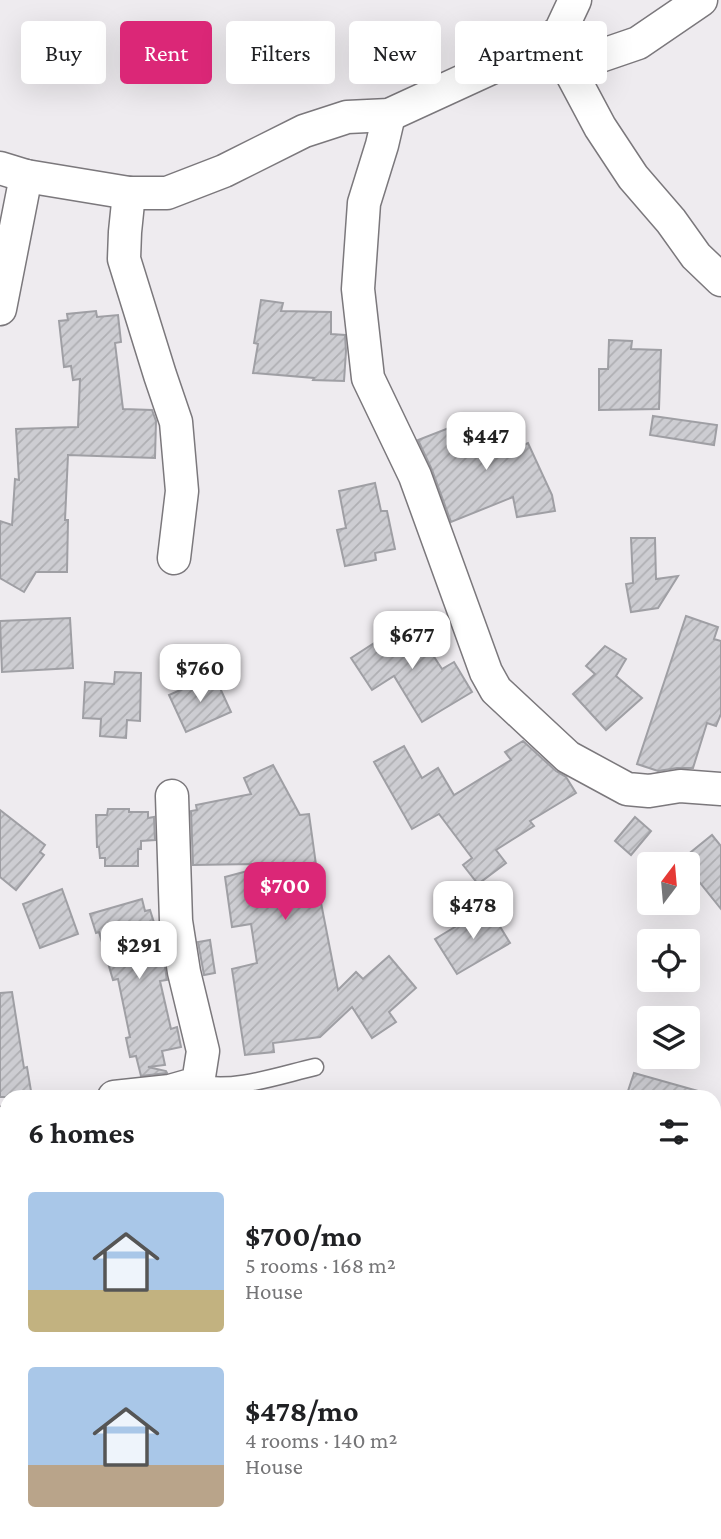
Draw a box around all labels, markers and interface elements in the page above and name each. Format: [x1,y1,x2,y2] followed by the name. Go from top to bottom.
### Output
[21,21,106,84] chip: Buy
[120,21,212,84] chip: Rent
[226,21,335,84] chip: Filters
[349,21,441,84] chip: New
[455,21,607,84] chip: Apartment
[445,412,527,472] pin: $447
[463,422,509,448] text: $447
[371,612,453,671] pin: $677
[389,621,435,647] text: $677
[159,644,241,704] pin: $760
[176,654,224,680] text: $760
[637,852,700,915] north arrow
[637,852,700,1069] map controls
[244,862,326,922] pin: $700
[260,872,310,898] text: $700
[432,881,514,941] pin: $478
[449,891,497,917] text: $478
[98,922,180,981] pin: $291
[637,929,700,992] button: locate
[117,931,161,957] text: $291
[637,1006,700,1069] button: layers
[655,1113,693,1151] icon: filters
[28,1116,135,1149] text: 6 homes
[245,1219,362,1252] text: $700/mo
[84,1220,168,1304] icon: home
[245,1252,396,1278] text: 5 rooms · 168 m²
[245,1278,303,1304] text: House
[245,1394,359,1427] text: $478/mo
[84,1395,168,1479] icon: home
[245,1427,397,1453] text: 4 rooms · 140 m²
[245,1453,303,1479] text: House

